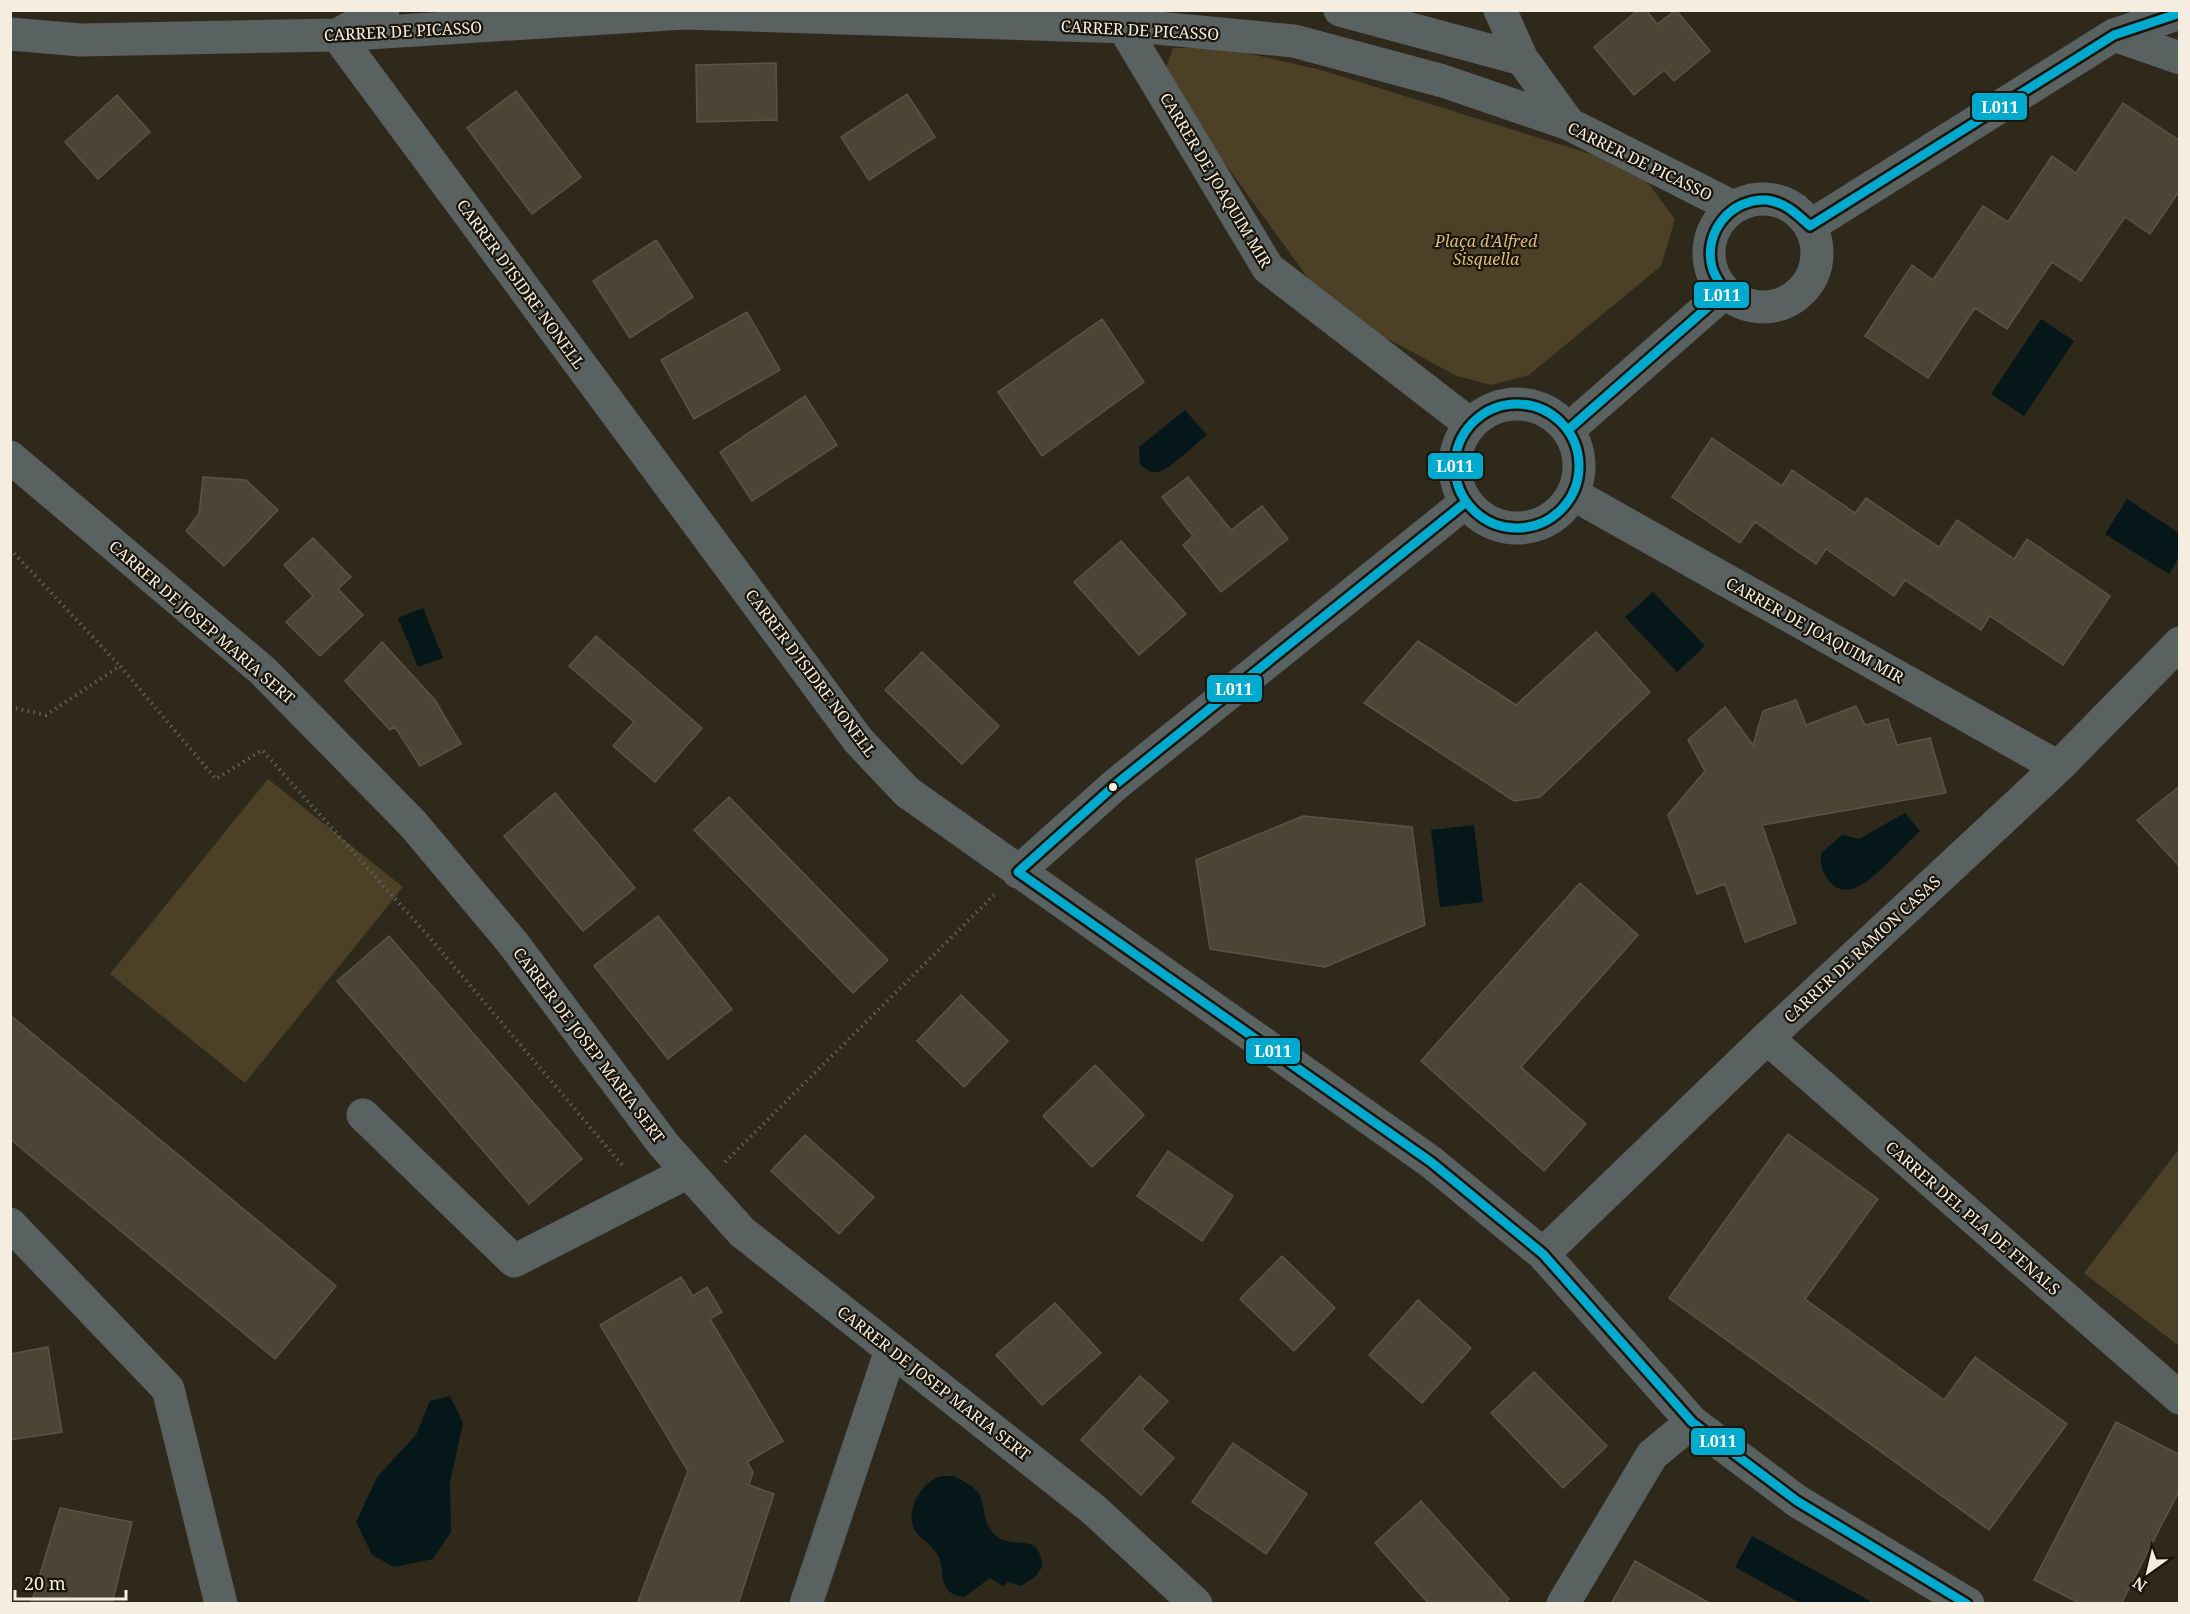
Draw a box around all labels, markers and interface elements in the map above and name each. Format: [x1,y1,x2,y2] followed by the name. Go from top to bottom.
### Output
[1060,15,1220,45] street label: CARRER DE PICASSO
[323,16,483,46] street label: CARRER DE PICASSO
[1155,88,1277,272] street label: CARRER DE JOAQUIM MIR
[1971,92,2028,121] line badge: L011
[1981,96,2019,118] text: L011
[1564,116,1716,206] street label: CARRER DE PICASSO
[452,195,590,373] street label: CARRER D'ISIDRE NONELL
[1434,230,1538,270] park label: Plaça d'Alfred Sisquella
[1693,281,1750,309] line badge: L011
[1703,284,1741,306] text: L011
[1427,452,1484,480] line badge: L011
[1436,455,1474,477] text: L011
[104,535,300,709] street label: CARRER DE JOSEP MARIA SERT
[1722,572,1908,688] street label: CARRER DE JOAQUIM MIR
[741,585,881,761] street label: CARRER D'ISIDRE NONELL
[1206,674,1263,703] line badge: L011
[1215,678,1253,700] text: L011
[1107,781,1119,793] unlabelled marker
[1779,870,1945,1028] street label: CARRER DE RAMON CASAS
[508,943,670,1147] street label: CARRER DE JOSEP MARIA SERT
[1245,1037,1301,1065] line badge: L011
[1254,1040,1292,1062] text: L011
[1881,1136,2065,1300] street label: CARRER DEL PLA DE FENALS
[833,1301,1035,1465] street label: CARRER DE JOSEP MARIA SERT
[1690,1427,1746,1456] line badge: L011
[1699,1430,1737,1452] text: L011
[2118,1542,2178,1602] north arrow
[15,1563,126,1601] scale bar
[24,1571,66,1595] text: 20 m
[2128,1572,2151,1597] text: N

